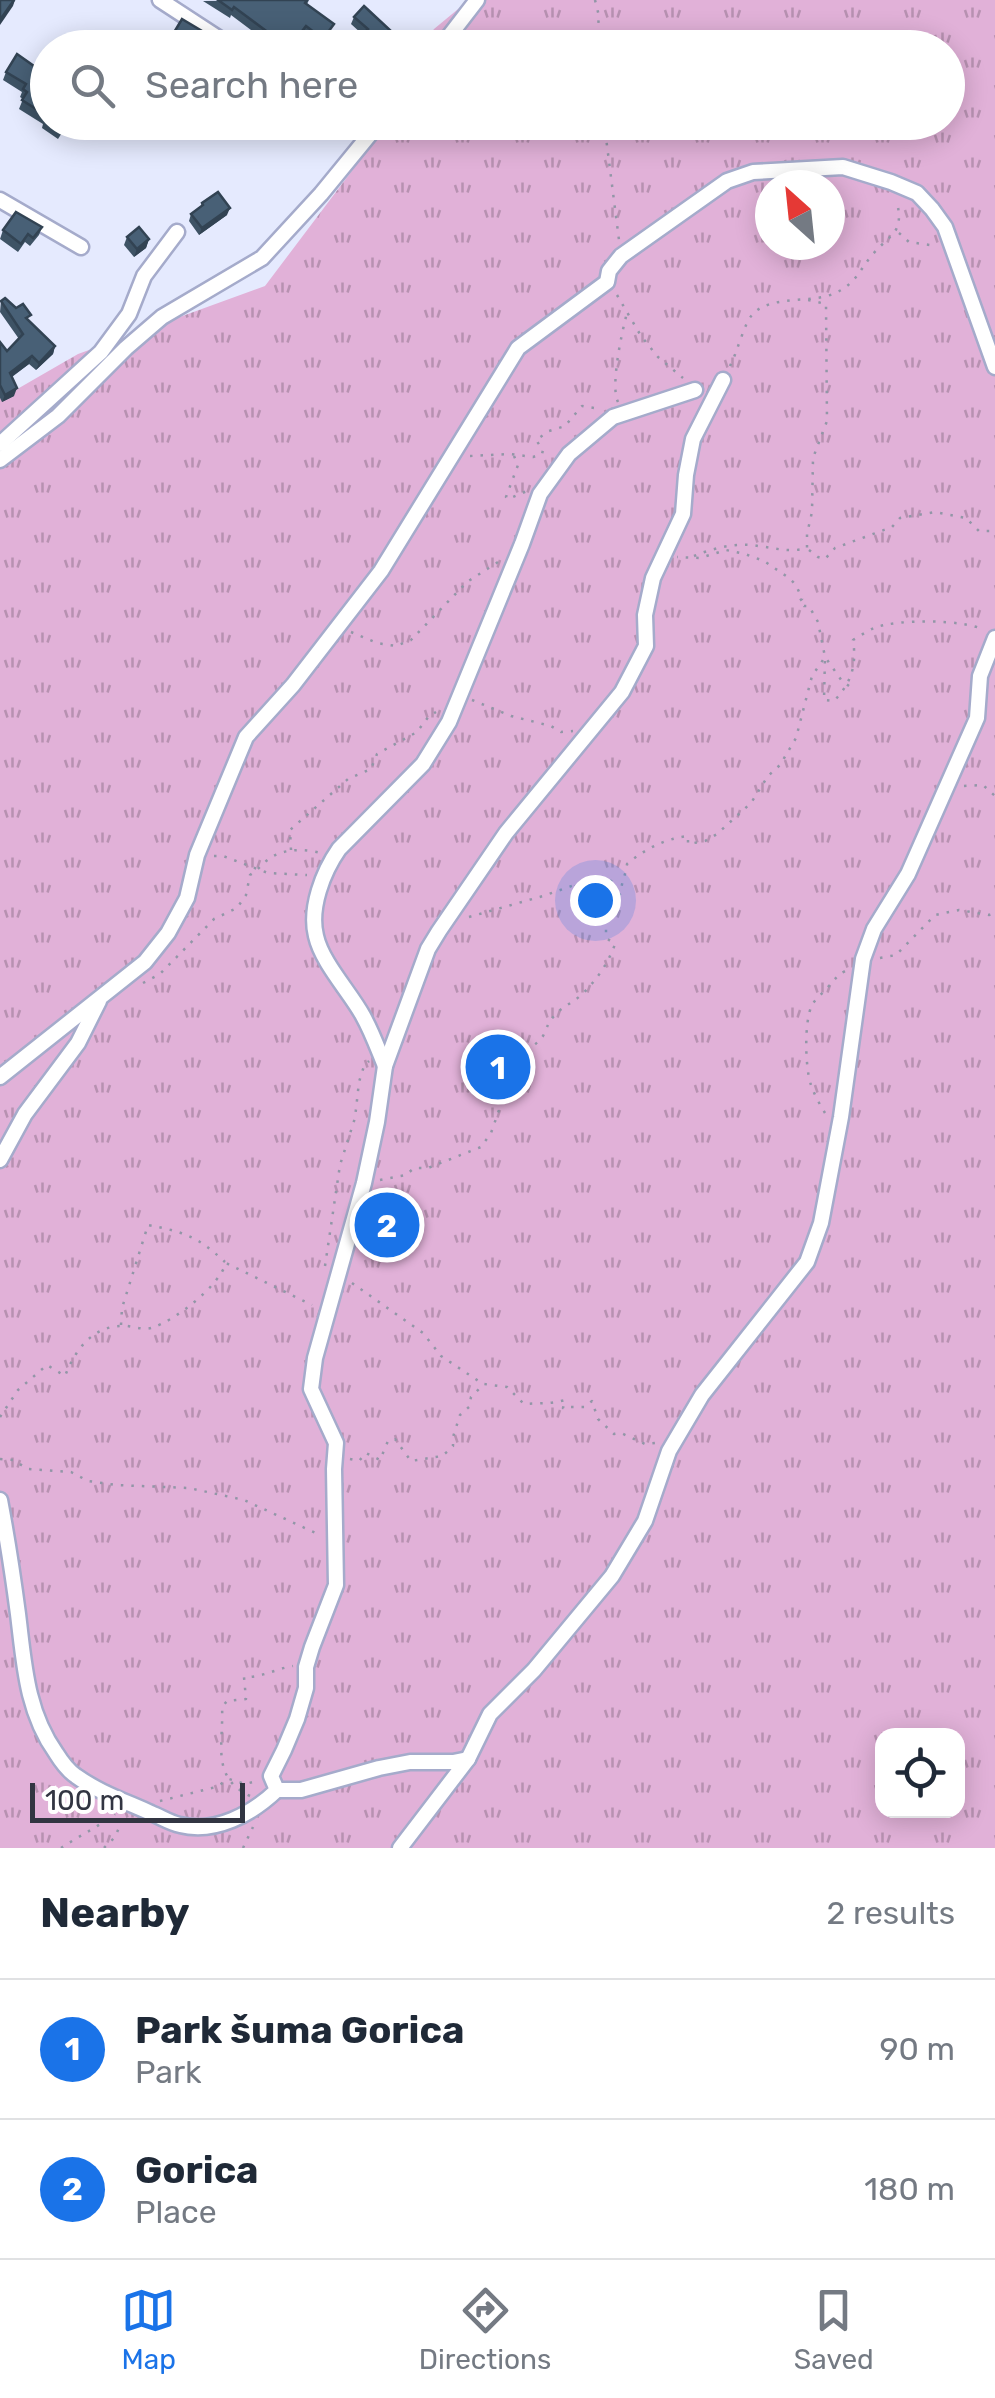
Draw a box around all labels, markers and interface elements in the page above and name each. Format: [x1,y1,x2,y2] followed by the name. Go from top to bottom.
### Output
[30,30,965,140] search box
[65,58,120,113] icon: search
[145,62,358,108] text: Search here
[755,170,845,260] north arrow
[570,875,621,926] your location
[466,1030,530,1104] pin: 1
[354,1188,420,1262] pin: 2
[875,1728,965,1818] map controls
[875,1728,965,1818] button: locate
[30,1778,245,1822] scale bar
[45,1784,124,1817] text: 100 m
[40,1888,190,1938] text: Nearby
[826,1894,955,1932] text: 2 results
[135,2007,464,2053] text: Park šuma Gorica
[65,2030,80,2068] text: 1
[879,2030,955,2068] text: 90 m
[135,2053,202,2091] text: Park
[135,2147,259,2193] text: Gorica
[62,2170,83,2208] text: 2
[864,2170,955,2208] text: 180 m
[135,2193,217,2231] text: Place
[121,2283,176,2376] tab: Map
[419,2283,551,2376] tab: Directions
[794,2283,874,2376] tab: Saved

